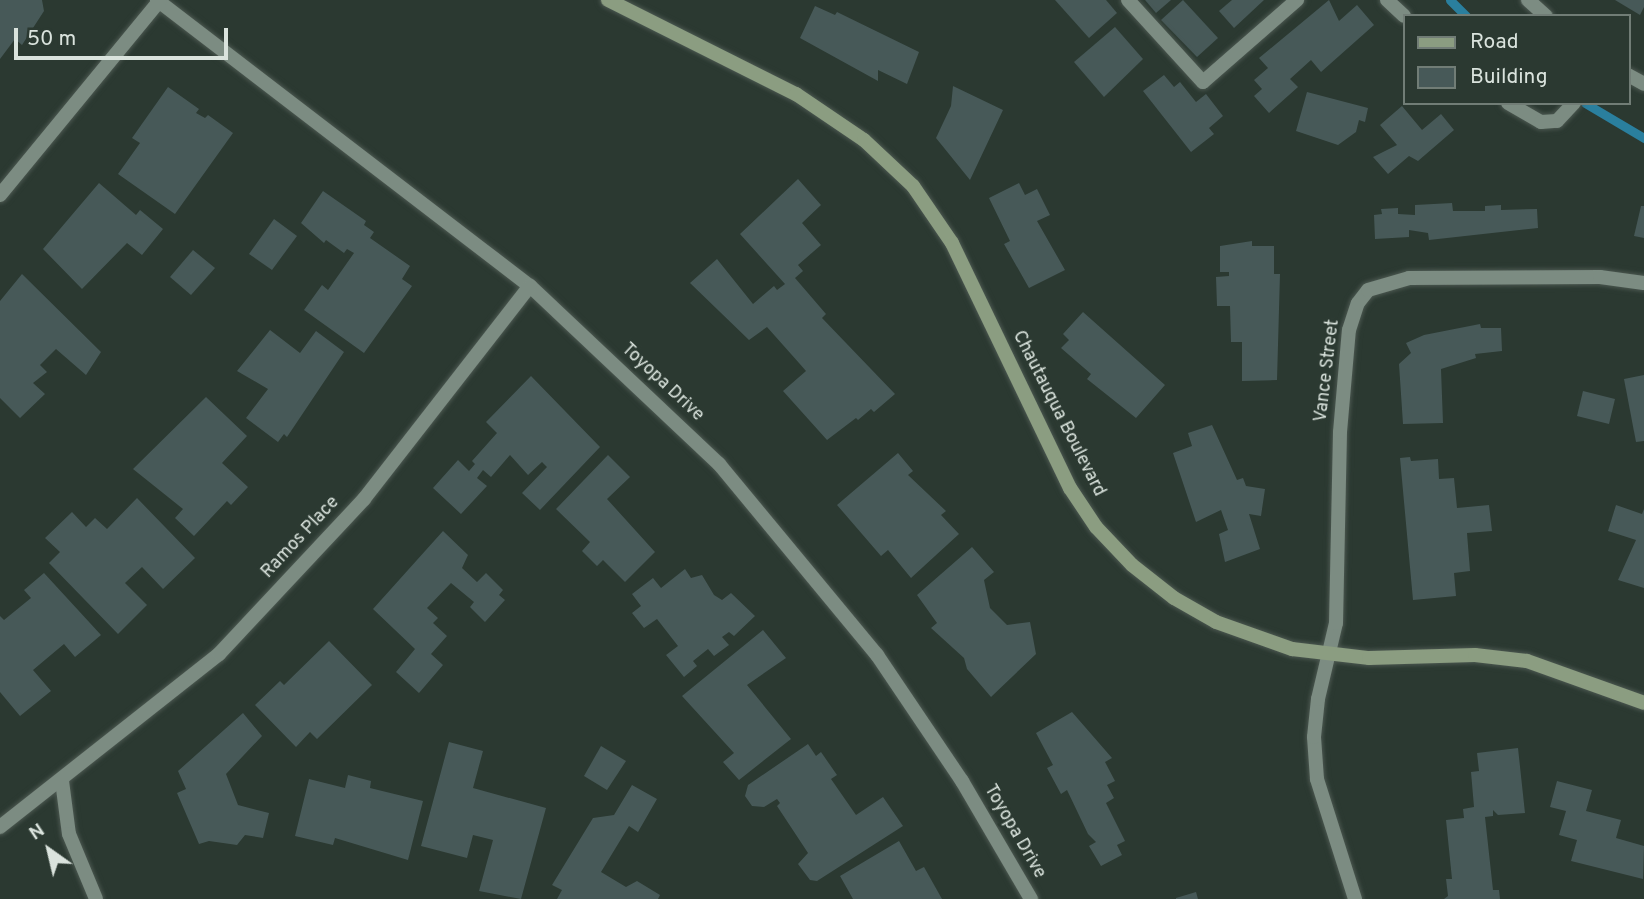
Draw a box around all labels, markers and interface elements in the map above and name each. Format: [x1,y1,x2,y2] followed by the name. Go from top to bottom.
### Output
[18,14,231,58] scale bar
[1402,14,1630,105] legend
[27,26,76,53] text: 50 m
[1470,29,1519,56] text: Road
[1470,64,1548,91] text: Building
[1311,318,1345,424] street label: Vance Street
[1007,328,1109,500] street label: Chautauqua Boulevard
[616,339,708,427] street label: Toyopa Drive
[258,493,344,583] street label: Ramos Place
[978,781,1050,883] street label: Toyopa Drive
[14,815,84,885] north arrow
[25,819,50,846] text: N

